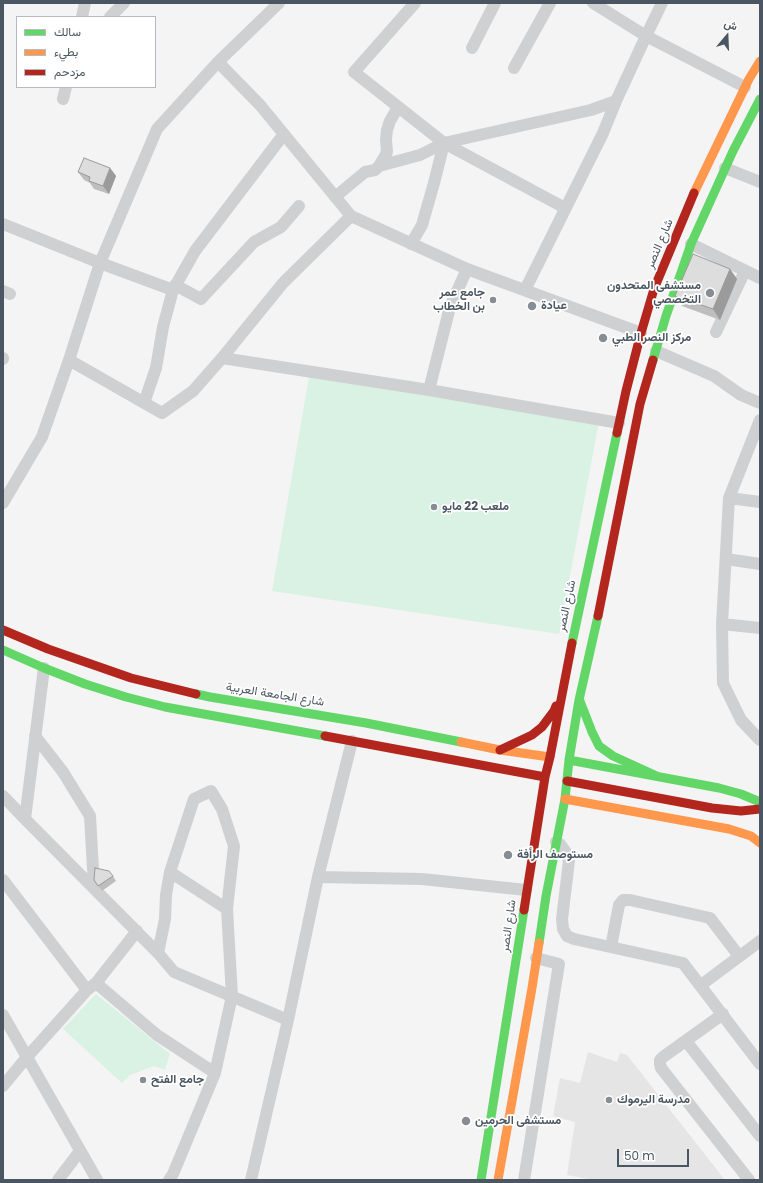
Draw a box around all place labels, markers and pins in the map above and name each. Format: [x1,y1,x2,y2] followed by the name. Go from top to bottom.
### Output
[607,279,701,307] place label: مستشفى المتحدون التخصصي
[433,286,485,314] place label: جامع عمر بن الخطاب
[704,287,716,299] marker: مستشفى المتحدون التخصصي
[488,295,498,305] marker: جامع عمر بن الخطاب
[541,299,567,313] place label: عيادة
[526,300,538,312] marker: عيادة
[612,331,691,345] place label: مركز النصر الطبي
[597,332,609,344] marker: مركز النصر الطبي
[442,500,509,514] place label: ملعب 22 مايو
[429,502,439,512] marker: ملعب 22 مايو
[517,848,593,862] place label: مستوصف الرأفة
[502,849,514,861] marker: مستوصف الرأفة
[151,1073,204,1087] place label: جامع الفتح
[138,1075,148,1085] marker: جامع الفتح
[617,1093,690,1107] place label: مدرسة اليرموك
[604,1095,614,1105] marker: مدرسة اليرموك
[475,1114,561,1128] place label: مستشفى الحرمين
[460,1115,472,1127] marker: مستشفى الحرمين

